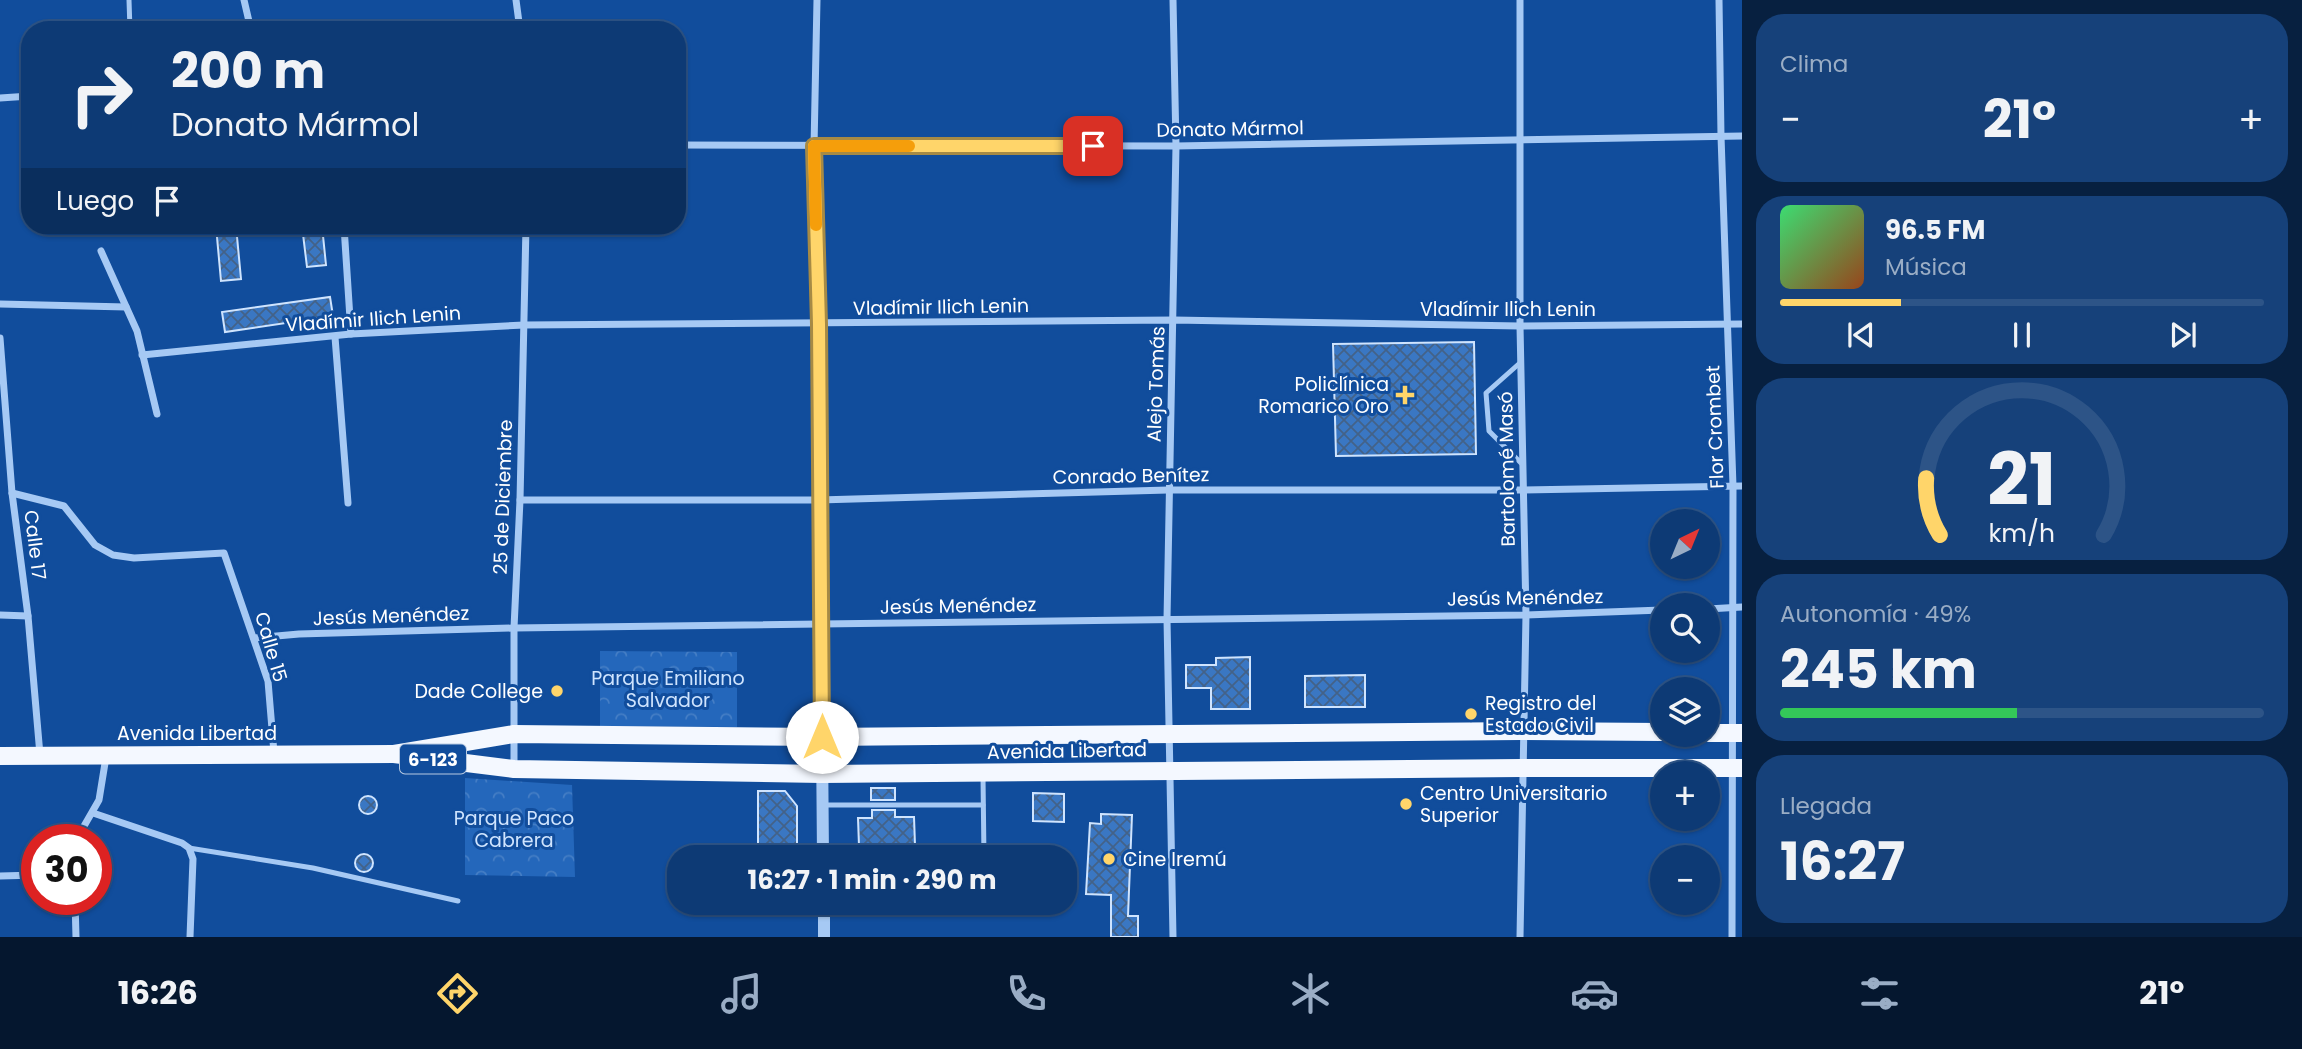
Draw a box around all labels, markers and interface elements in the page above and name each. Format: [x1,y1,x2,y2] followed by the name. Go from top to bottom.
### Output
[171,37,325,105] text: 200 m
[1780,48,1848,80] text: Clima
[56,49,147,140] icon: right
[1983,83,2056,156] text: 21°
[1780,93,1801,146] text: −
[2238,93,2264,146] text: +
[171,102,419,147] text: Donato Mármol
[1156,114,1304,144] street label: Donato Mármol
[1063,116,1123,176] pin
[1074,127,1112,165] icon: arrive
[148,182,186,220] icon: arrive
[56,183,134,219] text: Luego
[1885,212,1985,248] text: 96.5 FM
[1885,251,1967,283] text: Música
[853,292,1029,322] street label: Vladímir Ilich Lenin
[1420,296,1596,323] street label: Vladímir Ilich Lenin
[284,299,462,339] street label: Vladímir Ilich Lenin
[1842,316,1880,354] icon: previous
[2003,316,2041,354] icon: pause
[2164,316,2202,354] icon: next
[1140,326,1172,442] street label: Alejo Tomás
[1699,365,1731,489] street label: Flor Crombet
[1258,371,1389,420] place label: Policlínica Romarico Oro
[1395,385,1415,405] marker: Policlínica Romarico Oro
[1492,391,1522,547] street label: Bartolomé Masó
[487,419,519,575] street label: 25 de Diciembre
[1988,429,2056,530] text: 21
[1052,461,1210,491] street label: Conrado Benítez
[17,509,53,581] street label: Calle 17
[1650,509,1720,579] north arrow
[1650,509,1720,915] map controls
[1989,515,2055,550] text: km/h
[1447,583,1603,613] street label: Jesús Menéndez
[880,591,1036,621] street label: Jesús Menéndez
[1650,593,1720,663] button: search
[1780,598,1971,630] text: Autonomía · 49%
[312,600,470,632] street label: Jesús Menéndez
[248,609,294,685] street label: Calle 15
[1780,633,1977,706] text: 245 km
[591,665,745,714] park label: Parque Emiliano Salvador
[1650,677,1720,747] button: layers
[414,678,543,705] place label: Dade College
[549,683,565,699] marker: Dade College
[1485,690,1596,739] place label: Registro del Estado Civil
[785,700,859,774] position arrow
[1463,706,1479,722] marker: Registro del Estado Civil
[117,720,277,747] street label: Avenida Libertad
[987,736,1147,766] street label: Avenida Libertad
[400,744,466,774] road number: 6-123
[1650,761,1720,831] button: +
[1420,780,1607,829] place label: Centro Universitario Superior
[1780,790,1872,822] text: Llegada
[1398,796,1414,812] marker: Centro Universitario Superior
[454,805,574,854] park label: Parque Paco Cabrera
[21,824,112,915] speed limit sign: 30
[1780,825,1905,898] text: 16:27
[1650,845,1720,915] button: −
[1123,846,1227,873] place label: Cine Iremú
[1101,851,1117,867] marker: Cine Iremú
[748,862,996,898] text: 16:27 · 1 min · 290 m
[433,969,482,1018] icon: directions
[717,969,766,1018] icon: music
[1002,969,1051,1018] icon: phone
[1286,969,1335,1018] icon: climate
[1570,969,1619,1018] icon: car
[1855,969,1904,1018] icon: filters
[118,970,198,1015] text: 16:26
[2139,970,2184,1015] text: 21°

